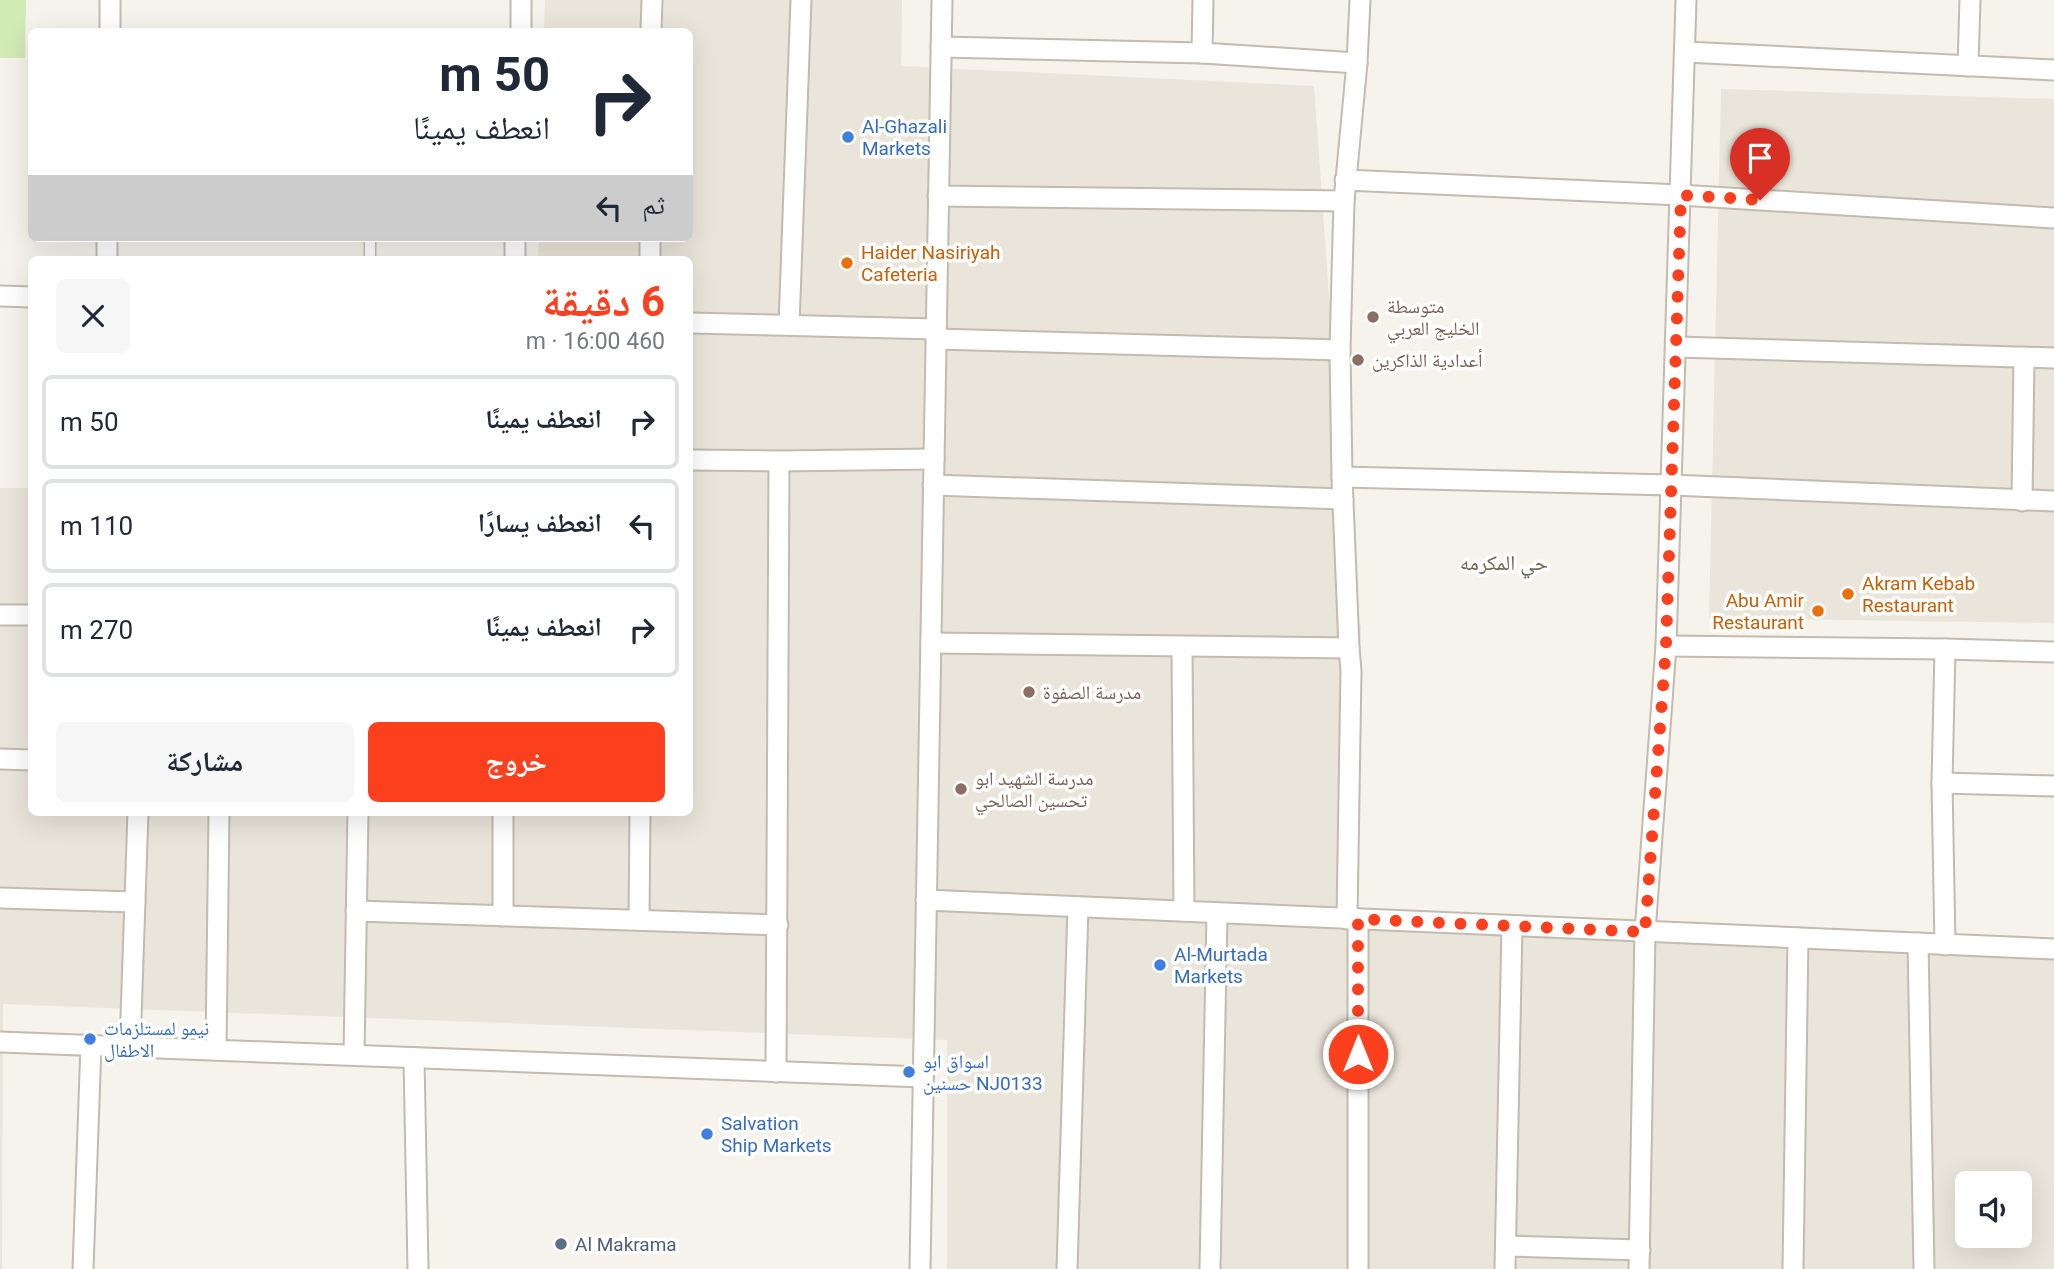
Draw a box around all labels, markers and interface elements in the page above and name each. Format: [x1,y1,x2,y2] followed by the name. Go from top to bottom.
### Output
[439,46,550,103] text: 50 m
[574,56,665,147] icon: right
[413,109,550,147] text: انعطف يمينًا
[862,115,947,160] place label: Al-Ghazali Markets
[1730,128,1790,200] pin
[840,129,856,145] marker: Al-Ghazali Markets
[1741,139,1779,177] icon: arrive
[590,189,628,227] icon: left
[642,190,665,220] text: ثم
[861,241,1000,286] place label: Haider Nasiriyah Cafeteria
[839,255,855,271] marker: Haider Nasiriyah Cafeteria
[542,277,665,326] text: 6 دقيقة
[56,279,130,353] button: close
[1387,295,1479,343] place label: متوسطة الخليج العربي
[1365,309,1381,325] marker: متوسطة الخليج العربي
[526,328,665,355] text: 460 m · 16:00
[1372,349,1483,372] place label: أعدادية الذاكرين
[1350,352,1366,368] marker: أعدادية الذاكرين
[623,403,661,441] icon: right
[485,404,602,434] text: انعطف يمينًا
[60,407,119,437] text: 50 m
[623,507,661,545] icon: left
[478,508,602,538] text: انعطف يسارًا
[60,511,133,541] text: 110 m
[1460,551,1548,579] district label: حي المكرمه
[1862,572,1975,617] place label: Akram Kebab Restaurant
[1840,586,1856,602] marker: Akram Kebab Restaurant
[1712,589,1805,634] place label: Abu Amir Restaurant
[1810,603,1826,619] marker: Abu Amir Restaurant
[623,611,661,649] icon: right
[485,612,602,642] text: انعطف يمينًا
[60,615,133,645] text: 270 m
[1043,681,1141,704] place label: مدرسة الصفوة
[1021,684,1037,700] marker: مدرسة الصفوة
[56,722,354,802] button: مشاركة
[368,722,665,802] button: خروج
[975,767,1093,815] place label: مدرسة الشهيد ابو تحسين الصالحي
[953,781,969,797] marker: مدرسة الشهيد ابو تحسين الصالحي
[1174,943,1268,988] place label: Al-Murtada Markets
[1152,957,1168,973] marker: Al-Murtada Markets
[104,1017,209,1062] place label: نيمو لمستلزمات الاطفال
[1321,1017,1395,1091] position arrow
[82,1031,98,1047] marker: نيمو لمستلزمات الاطفال
[923,1050,1043,1095] place label: اسواق ابو حسنين NJ0133
[901,1064,917,1080] marker: اسواق ابو حسنين NJ0133
[721,1112,832,1157] place label: Salvation Ship Markets
[699,1126,715,1142] marker: Salvation Ship Markets
[1955,1171,2032,1248] map controls
[1955,1171,2032,1248] button: sound
[575,1233,677,1256] place label: Al Makrama
[553,1236,569,1252] marker: Al Makrama

